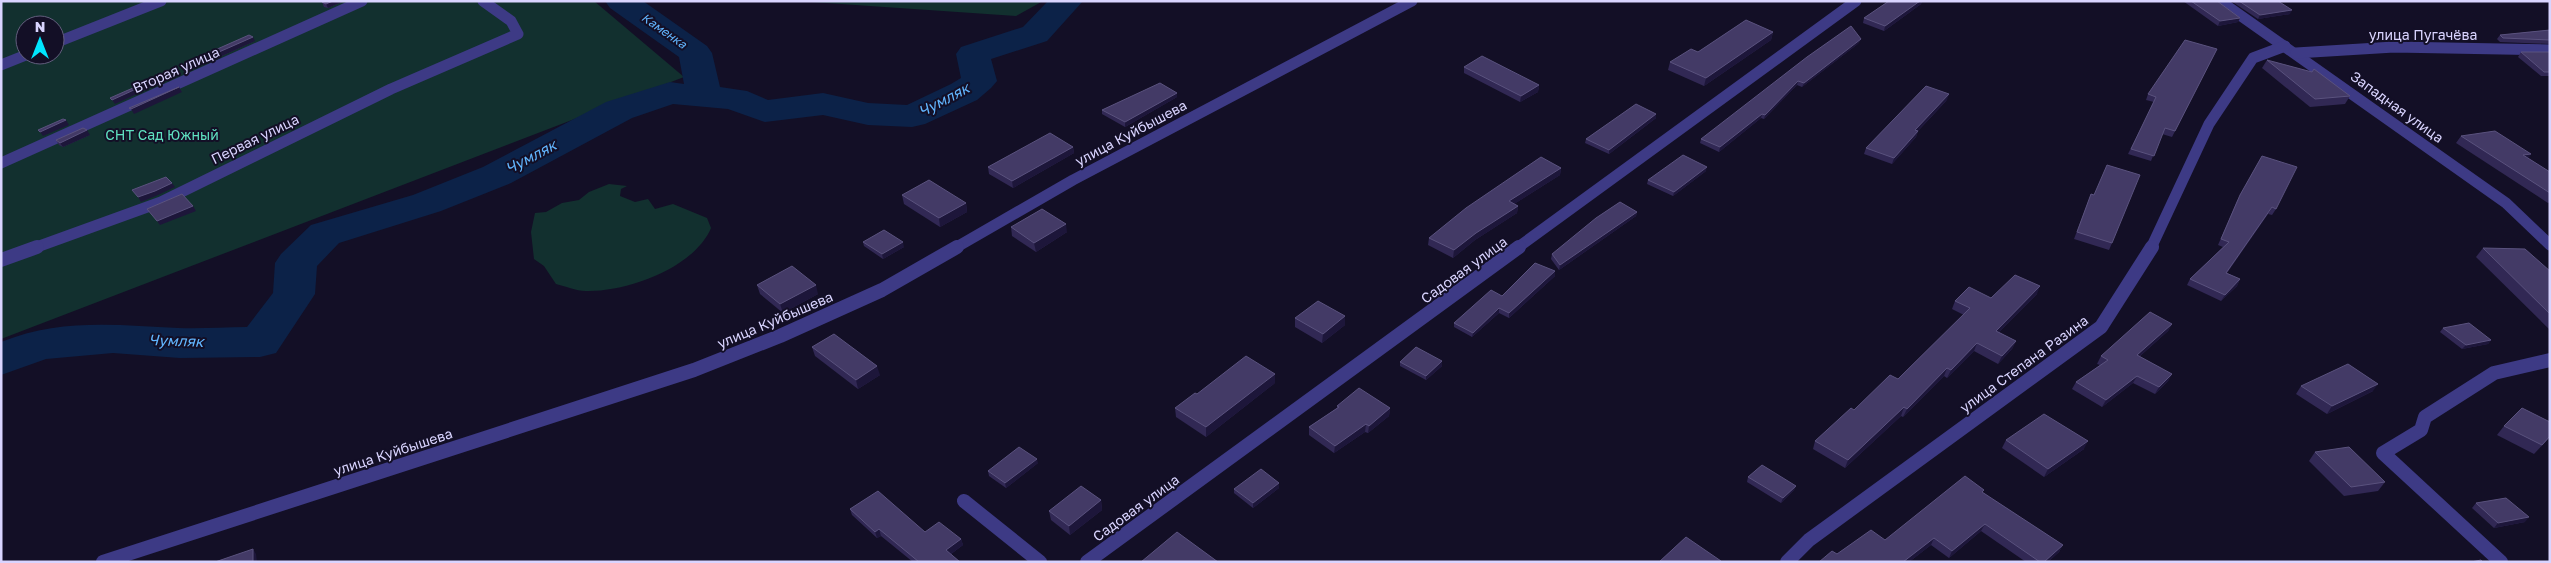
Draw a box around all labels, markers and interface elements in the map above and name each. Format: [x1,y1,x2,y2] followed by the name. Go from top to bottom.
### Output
[639,10,691,52] water label: Каменка
[15,15,65,65] north arrow
[35,18,45,35] text: N
[2369,26,2477,43] street label: улица Пугачёва
[130,43,222,96] street label: Вторая улица
[2348,67,2447,146] street label: Западная улица
[915,77,975,121] water label: Чумляк
[1072,96,1189,169] street label: улица Куйбышева
[208,110,301,167] street label: Первая улица
[105,126,219,143] park label: СНТ Сад Южный
[502,134,562,178] water label: Чумляк
[1417,233,1510,307] street label: Садовая улица
[714,287,835,352] street label: улица Куйбышева
[1956,311,2091,416] street label: улица Степана Разина
[148,330,206,351] water label: Чумляк
[331,424,454,479] street label: улица Куйбышева
[1089,471,1182,545] street label: Садовая улица

